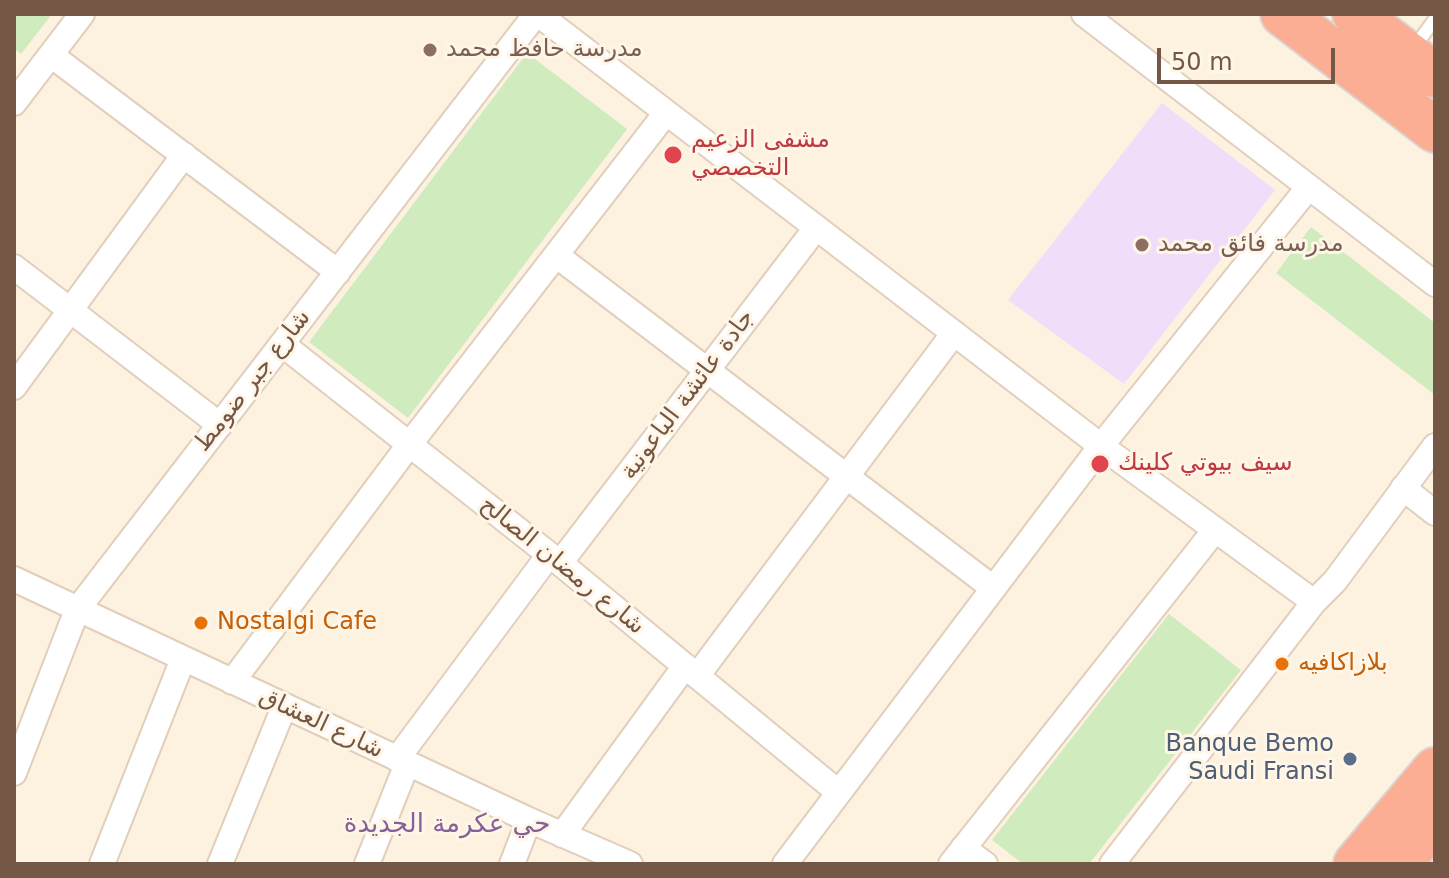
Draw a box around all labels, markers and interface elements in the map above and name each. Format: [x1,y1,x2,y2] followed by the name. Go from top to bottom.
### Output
[1161,32,1339,82] scale bar
[446,36,642,64] place label: مدرسة حافظ محمد
[421,41,439,59] marker: مدرسة حافظ محمد
[1171,48,1233,76] text: 50 m
[691,127,830,183] place label: مشفى الزعيم التخصصي
[662,144,684,166] marker: مشفى الزعيم التخصصي
[1158,231,1344,259] place label: مدرسة فائق محمد
[1133,236,1151,254] marker: مدرسة فائق محمد
[189,304,317,458] street label: شارع جبر ضومط
[615,304,761,486] street label: جادة عائشة الباعونية
[1118,450,1293,478] place label: سيف بيوتي كلينك
[1089,453,1111,475] marker: سيف بيوتي كلينك
[474,491,650,641] street label: شارع رمضان الصالح
[217,609,377,637] place label: Nostalgi Cafe
[192,614,210,632] marker: Nostalgi Cafe
[1298,650,1388,678] place label: بلازاكافيه
[1273,655,1291,673] marker: بلازاكافيه
[254,683,388,765] street label: شارع العشاق
[1165,731,1334,787] place label: Banque Bemo Saudi Fransi
[1341,750,1359,768] marker: Banque Bemo Saudi Fransi
[344,809,550,841] district label: حي عكرمة الجديدة

